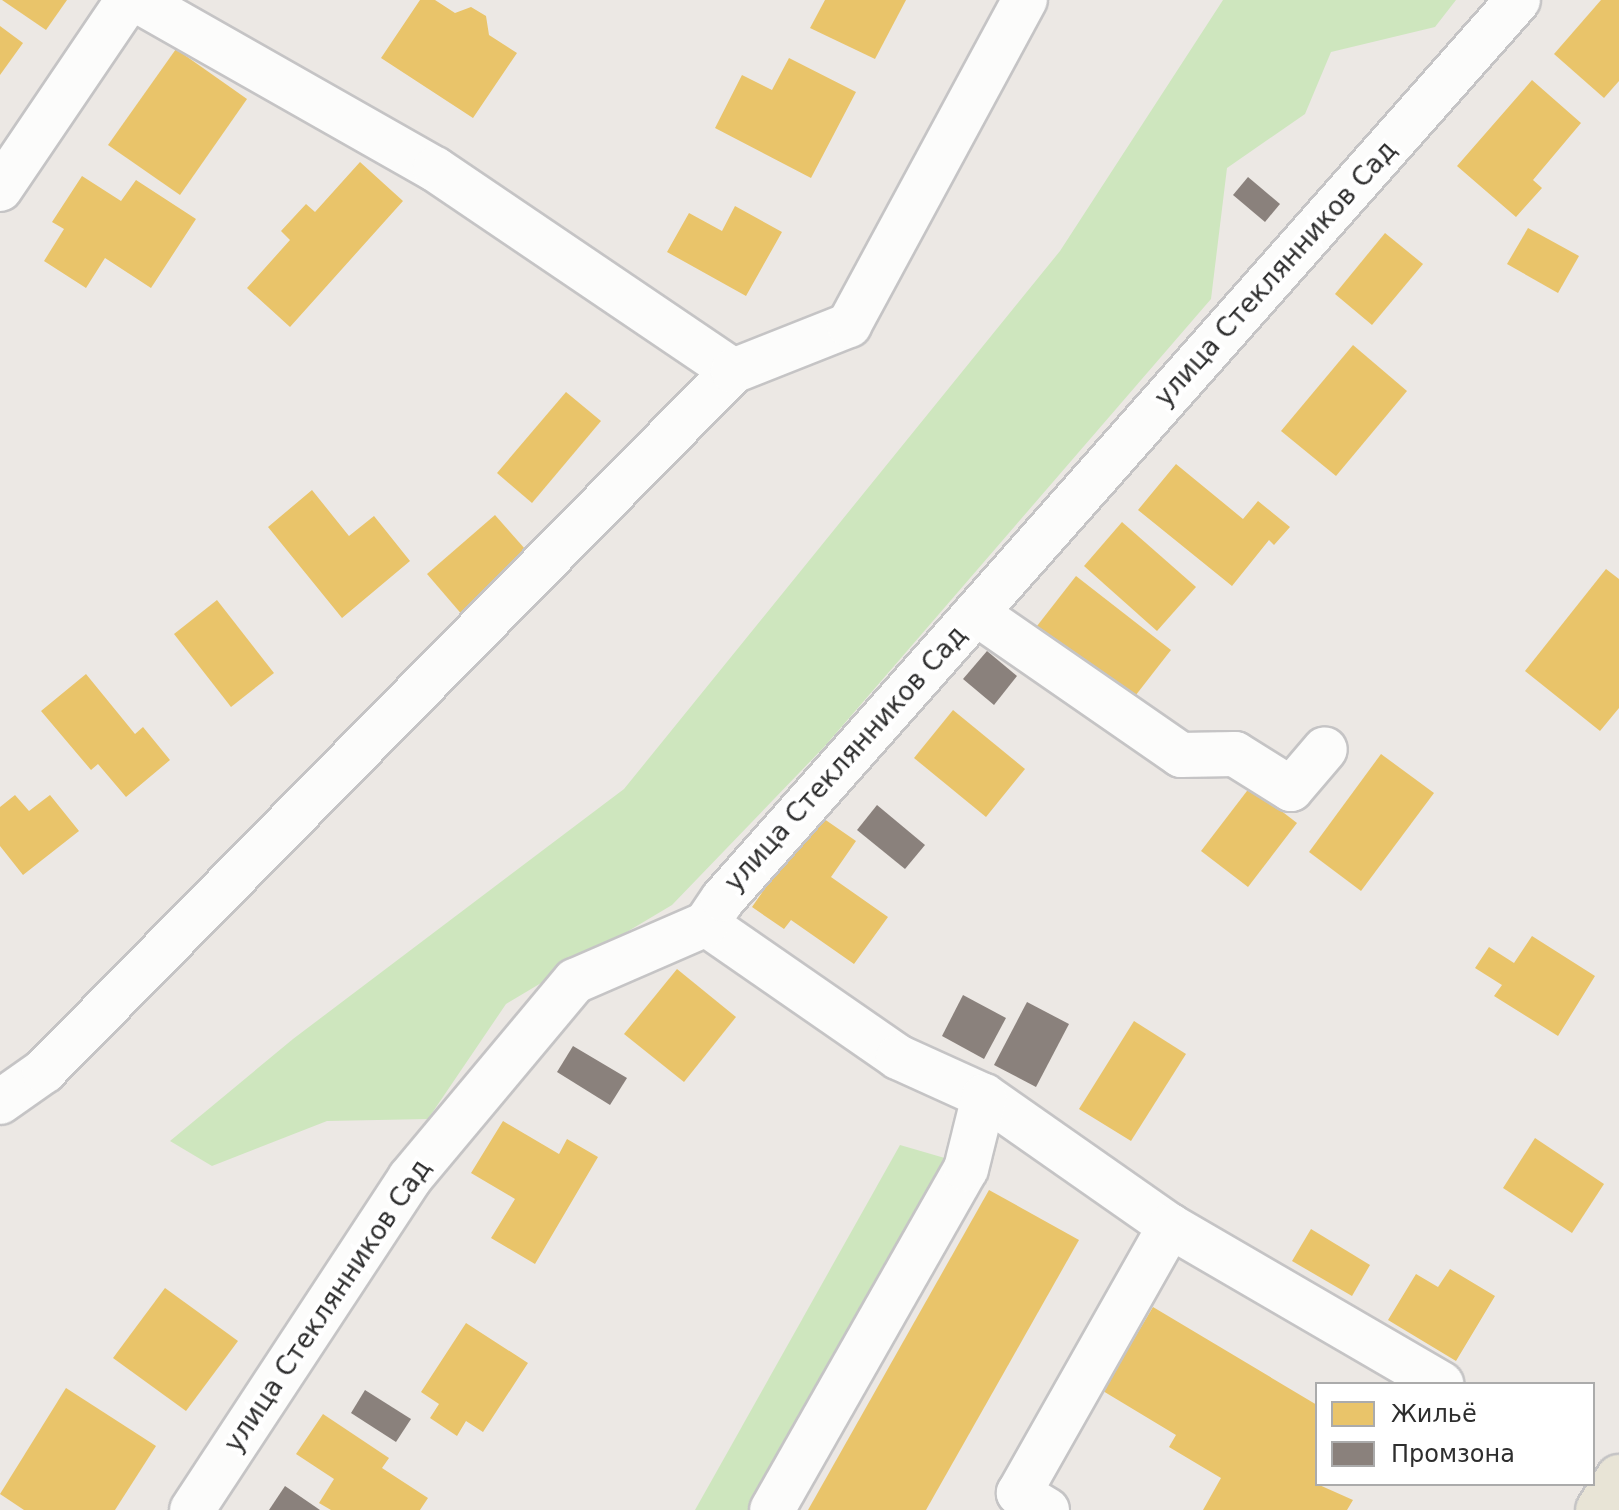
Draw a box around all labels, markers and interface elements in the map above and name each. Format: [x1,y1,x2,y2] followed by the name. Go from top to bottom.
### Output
[1149,135,1403,413] street label: улица Стеклянников Сад
[719,620,973,898] street label: улица Стеклянников Сад
[218,1154,438,1458] street label: улица Стеклянников Сад
[1315,1382,1595,1486] legend
[1391,1400,1477,1428] text: Жильё
[1391,1440,1515,1468] text: Промзона

